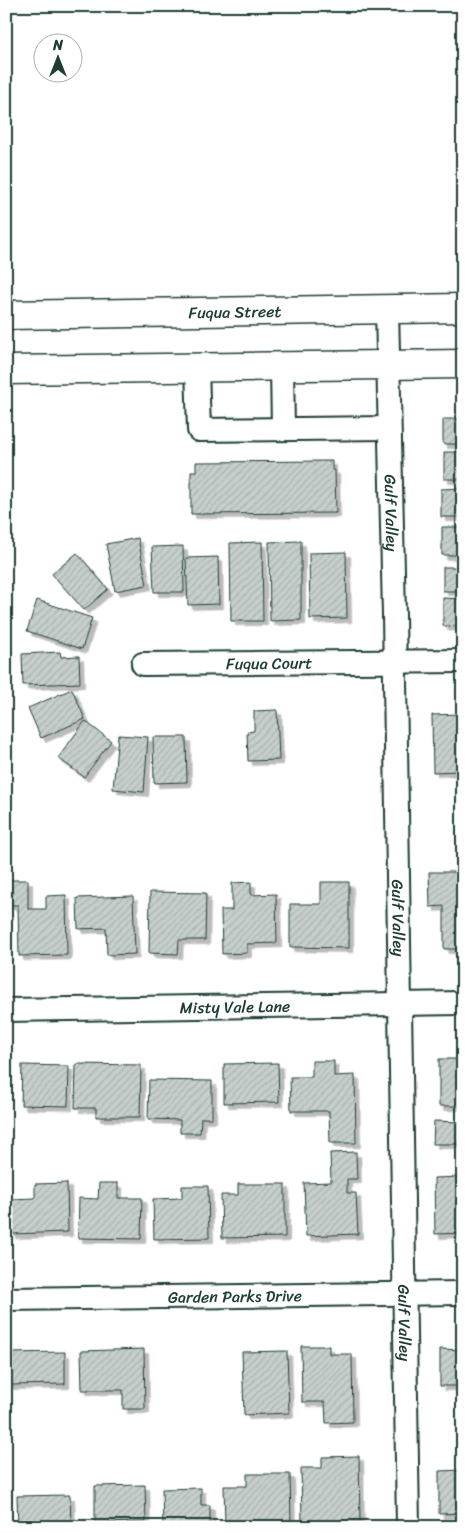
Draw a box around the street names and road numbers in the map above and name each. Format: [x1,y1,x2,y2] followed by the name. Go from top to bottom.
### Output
[188,296,282,327] street label: Fuqua Street
[376,474,407,552] street label: Gulf Valley
[226,648,312,678] street label: Fuqua Court
[384,879,414,957] street label: Gulf Valley
[179,991,290,1022] street label: Misty Vale Lane
[168,1281,302,1311] street label: Garden Parks Drive
[390,1284,420,1362] street label: Gulf Valley

